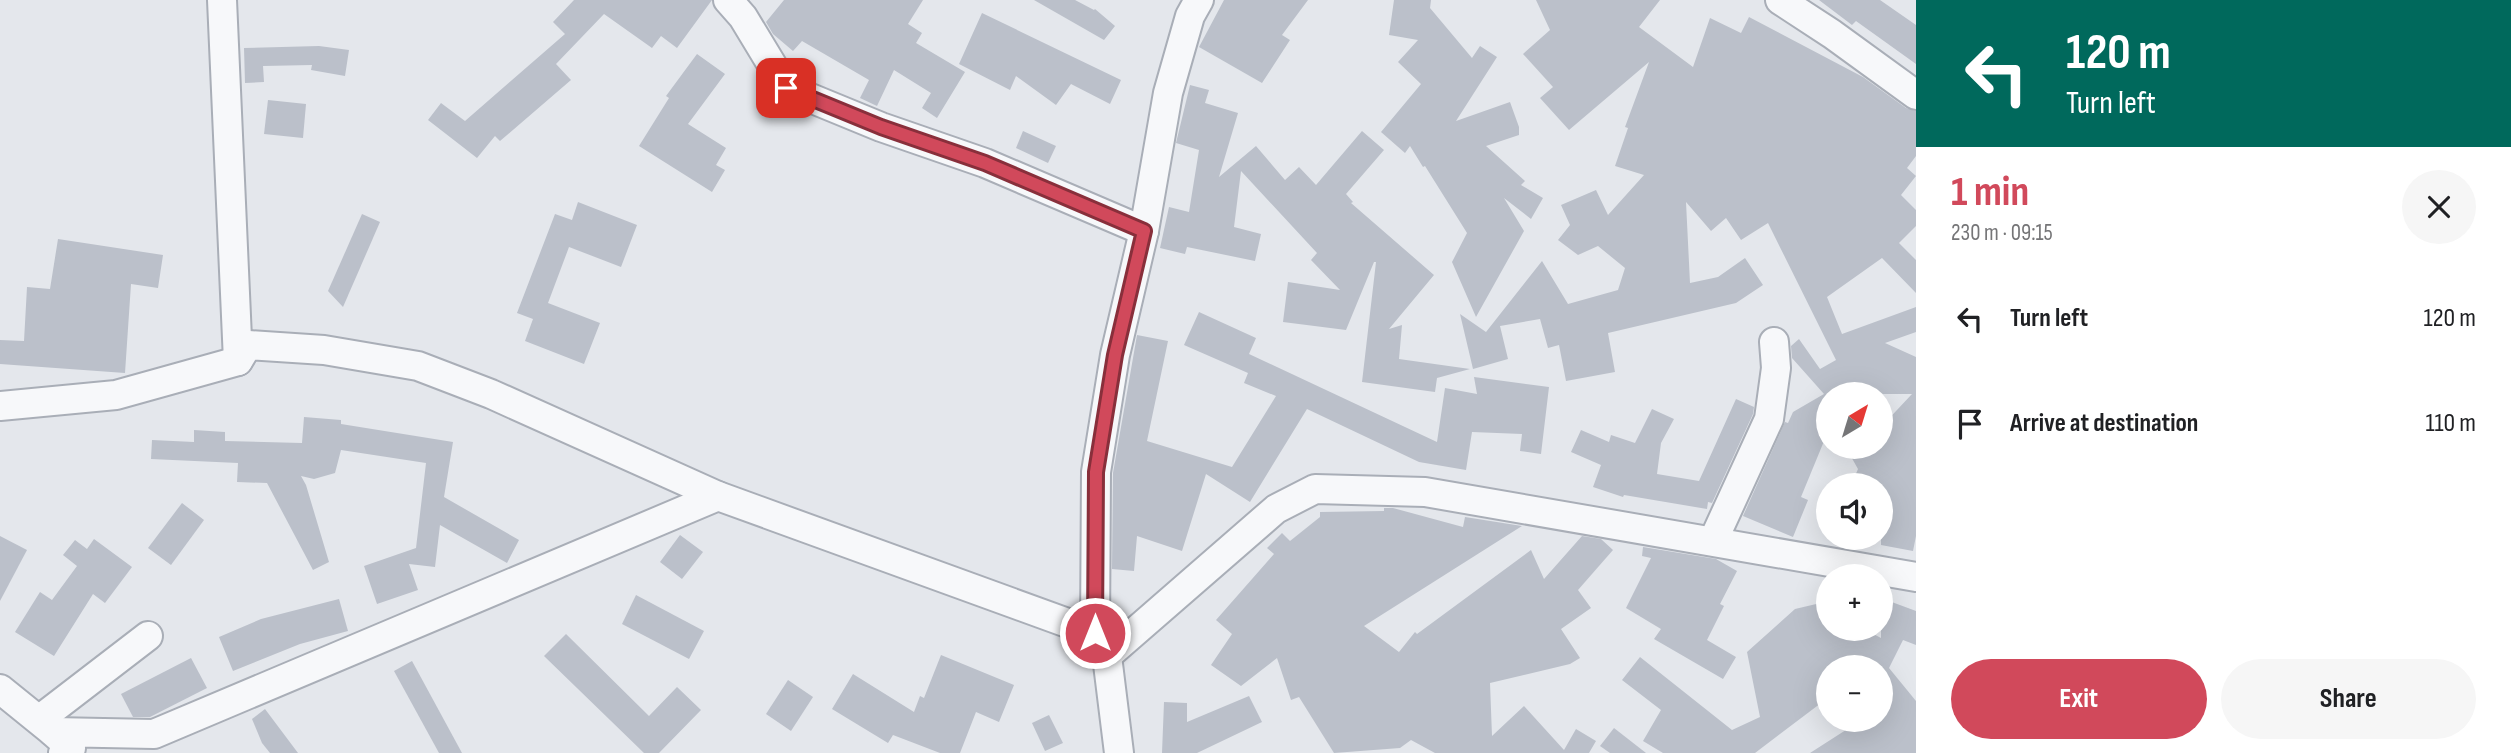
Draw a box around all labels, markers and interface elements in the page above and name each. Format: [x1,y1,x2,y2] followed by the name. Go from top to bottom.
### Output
[2066,24,2171,83] text: 120 m
[1951,28,2042,119] icon: left
[756,58,816,118] pin
[767,69,805,107] icon: arrive
[2066,84,2156,123] text: Turn left
[1951,167,2029,218] text: 1 min
[2402,170,2476,244] button: close
[1951,219,2053,247] text: 230 m · 09:15
[1951,300,1989,338] icon: left
[2010,303,2088,334] text: Turn left
[2423,303,2476,334] text: 120 m
[1816,382,1894,458] north arrow
[1816,382,1893,732] map controls
[1951,405,1989,443] icon: arrive
[2010,408,2198,439] text: Arrive at destination
[2425,408,2476,439] text: 110 m
[1816,473,1893,550] button: sound
[1816,564,1893,641] button: +
[1058,596,1132,670] position arrow
[1816,655,1893,732] button: −
[1951,659,2207,739] button: Exit
[2221,659,2476,739] button: Share

